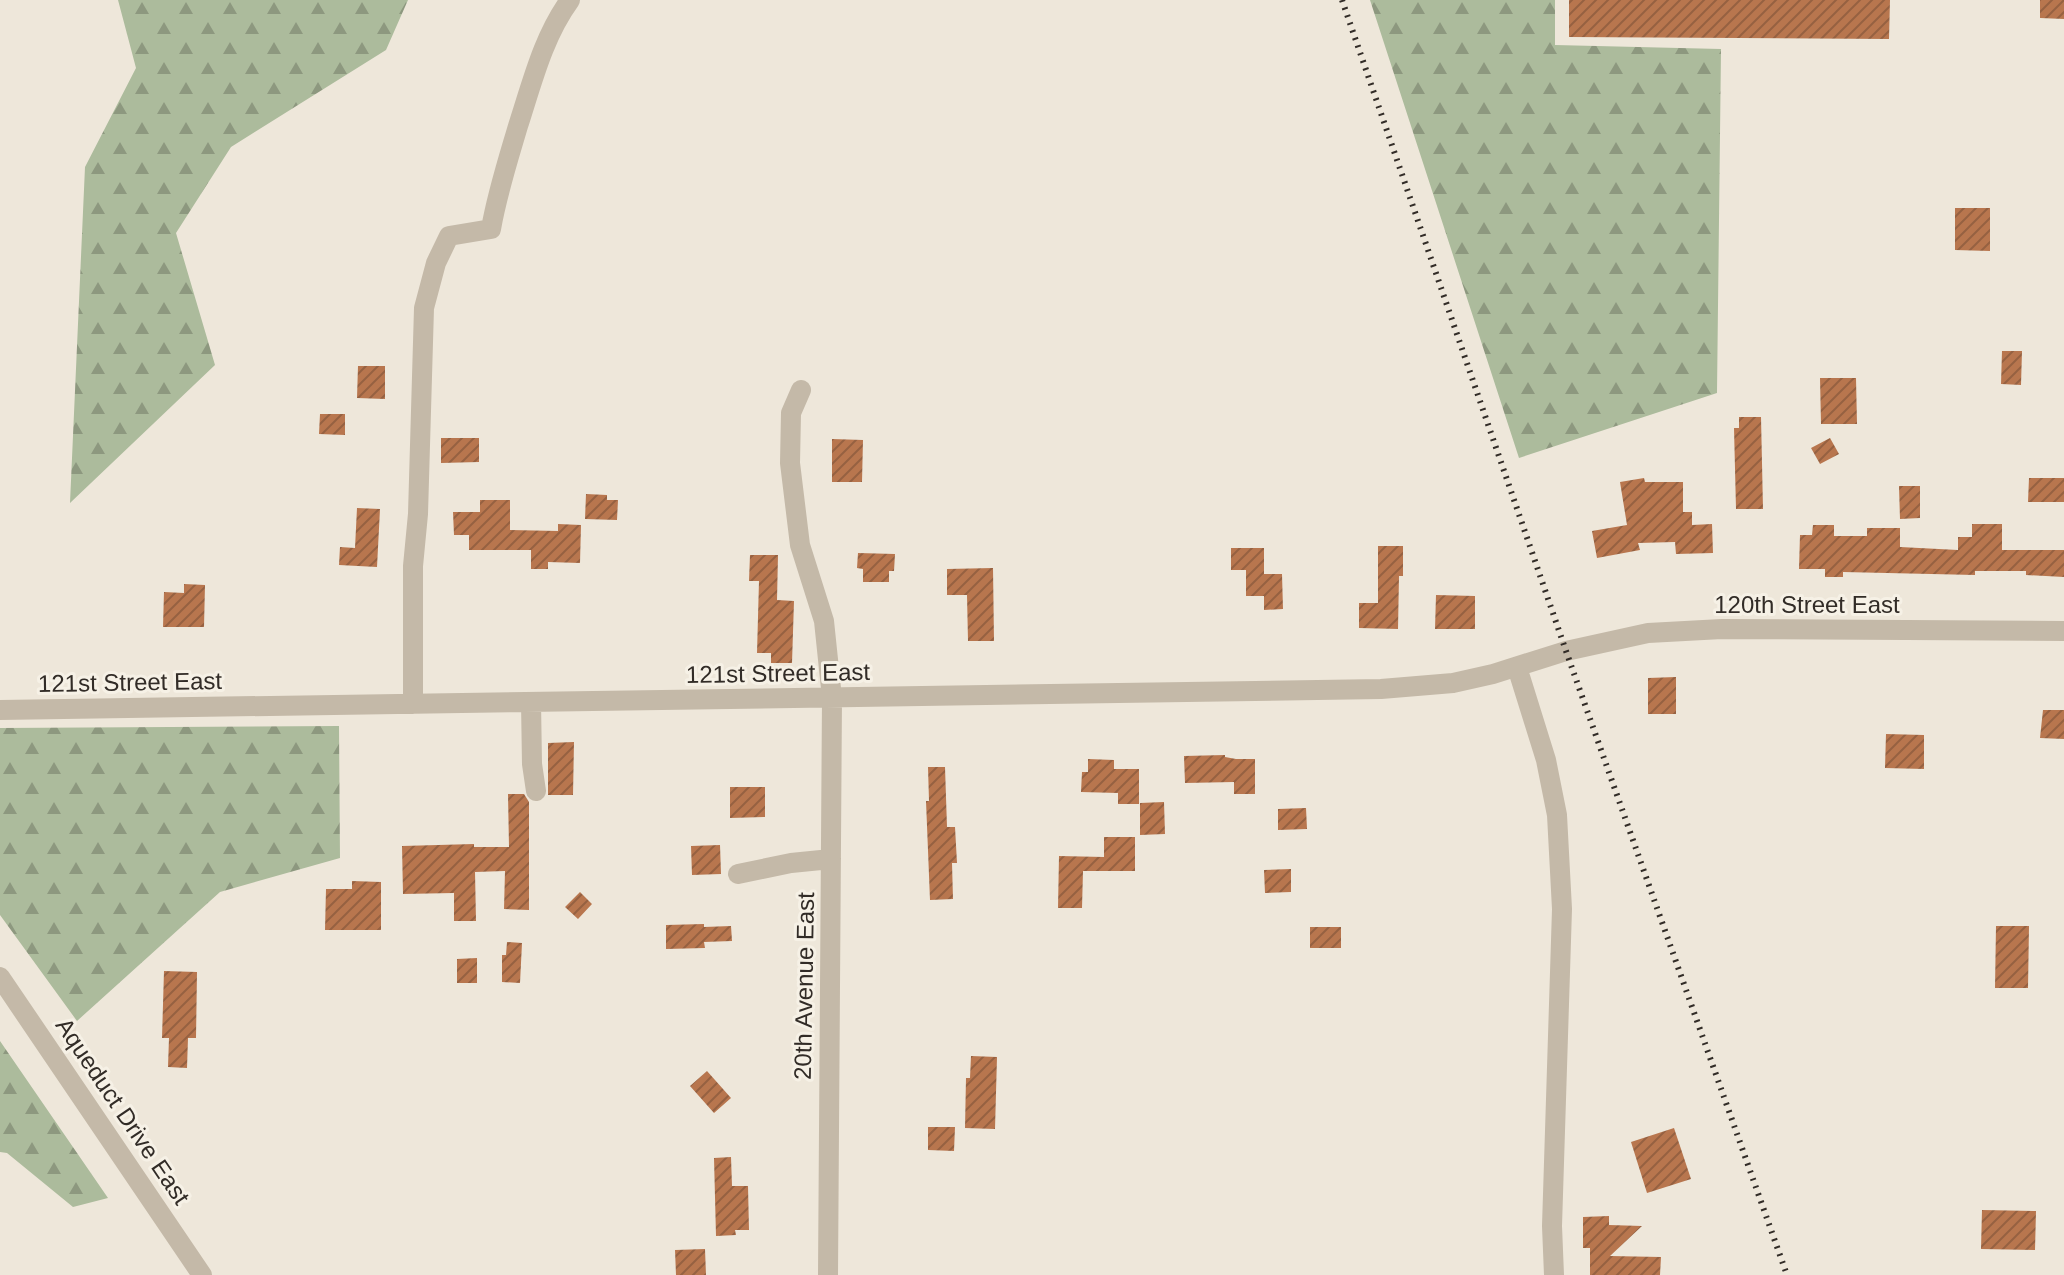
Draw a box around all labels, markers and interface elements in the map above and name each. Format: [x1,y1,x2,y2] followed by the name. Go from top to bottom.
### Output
[1714,591,1900,618] street label: 120th Street East
[686,658,871,688] street label: 121st Street East
[38,667,223,697] street label: 121st Street East
[789,892,819,1080] street label: 20th Avenue East
[51,1013,196,1210] street label: Aqueduct Drive East

